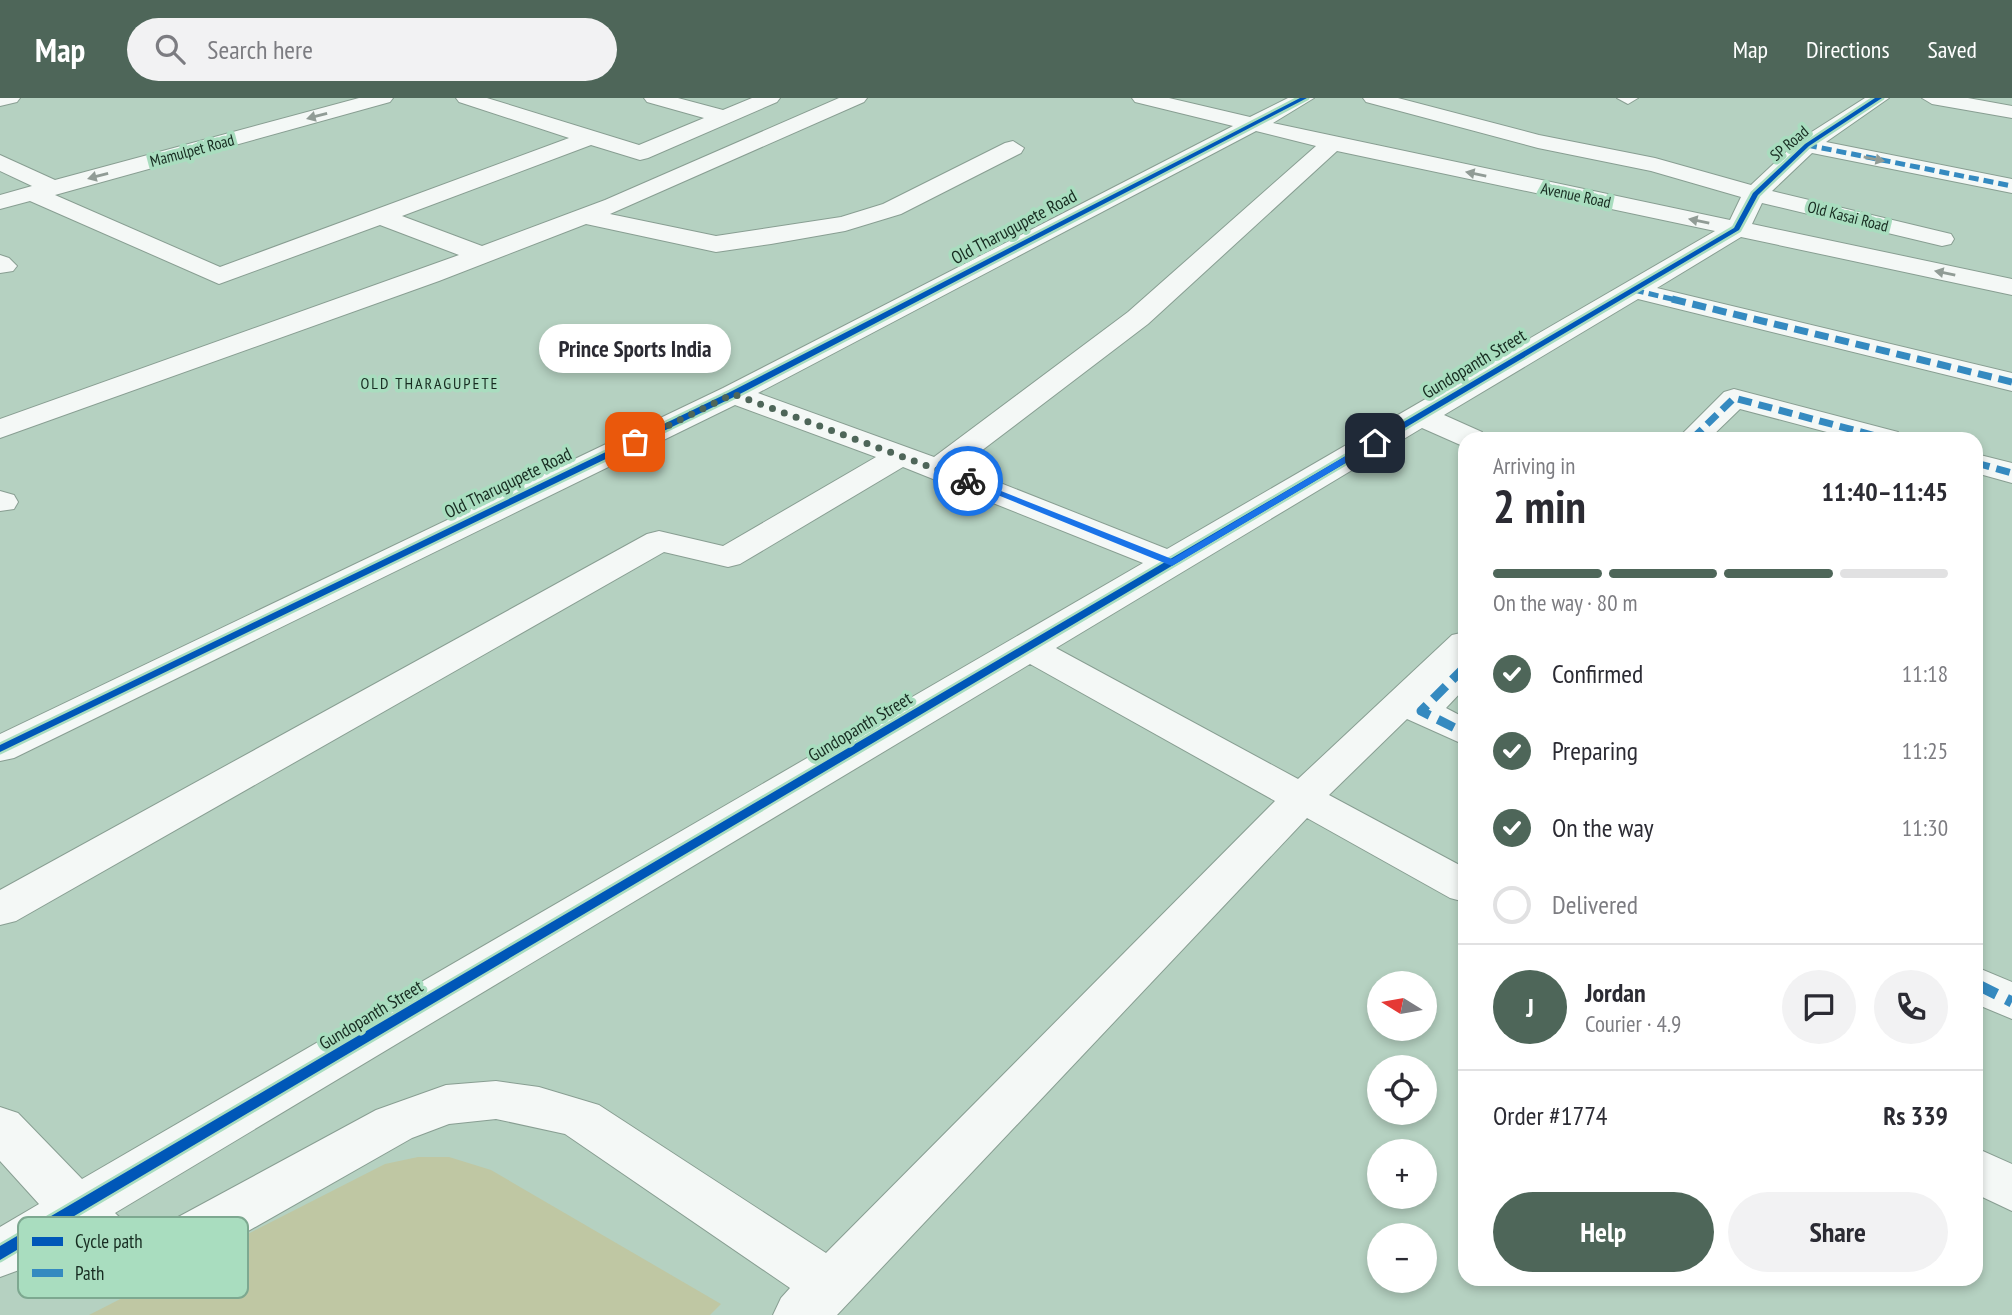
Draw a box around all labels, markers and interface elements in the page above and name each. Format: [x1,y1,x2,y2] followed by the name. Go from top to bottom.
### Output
[127,18,617,81] search box
[35,28,85,71] text: Map
[151,30,189,68] icon: search
[207,33,313,66] text: Search here
[1733,34,1768,65] text: Map
[1806,34,1890,65] text: Directions
[1928,34,1977,65] text: Saved
[306,111,328,122] one-way arrow
[1766,121,1812,165] street label: SP Road
[148,129,236,171] street label: Mamulpet Road
[1863,153,1885,164] one-way arrow
[1465,168,1487,179] one-way arrow
[87,171,109,182] one-way arrow
[1539,178,1613,212] street label: Avenue Road
[947,184,1080,269] street label: Old Tharugupete Road
[1805,196,1891,236] street label: Old Kasai Road
[1688,215,1710,226] one-way arrow
[1934,267,1956,278] one-way arrow
[539,323,731,372] callout: Prince Sports India
[1418,324,1530,404] street label: Gundopanth Street
[558,334,712,363] text: Prince Sports India
[361,373,499,393] district label: OLD THARAGUPETE
[605,412,665,472] pin
[1345,413,1405,473] pin
[616,423,654,461] icon: bag
[1356,424,1394,462] icon: home
[440,442,575,523] street label: Old Tharugupete Road
[933,446,1003,516] courier
[1493,451,1575,480] text: Arriving in
[949,462,987,500] icon: bike
[1821,475,1948,508] text: 11:40–11:45
[1493,476,1586,536] text: 2 min
[1493,588,1637,617] text: On the way · 80 m
[1493,655,1531,693] icon: check
[1552,657,1643,690] text: Confirmed
[1902,659,1948,688] text: 11:18
[804,687,916,767] street label: Gundopanth Street
[1493,732,1531,770] icon: check
[1552,734,1638,767] text: Preparing
[1902,736,1948,765] text: 11:25
[1493,809,1531,847] icon: check
[1552,811,1654,844] text: On the way
[1902,813,1948,842] text: 11:30
[1552,888,1638,921] text: Delivered
[1782,970,1856,1044] button: chat
[1874,970,1948,1044] button: phone
[1367,971,1437,1041] north arrow
[1367,971,1437,1293] map controls
[315,975,427,1055] street label: Gundopanth Street
[1585,976,1646,1009] text: Jordan
[1526,991,1534,1024] text: J
[1585,1009,1681,1038] text: Courier · 4.9
[1367,1055,1437,1125] button: locate
[1493,1099,1608,1132] text: Order #1774
[1883,1099,1948,1132] text: Rs 339
[1367,1139,1437,1209] button: +
[1493,1192,1714,1272] button: Help
[1728,1192,1948,1272] button: Share
[18,1217,248,1298] legend
[1367,1223,1437,1293] button: −
[75,1229,143,1253] text: Cycle path
[75,1261,104,1285] text: Path

